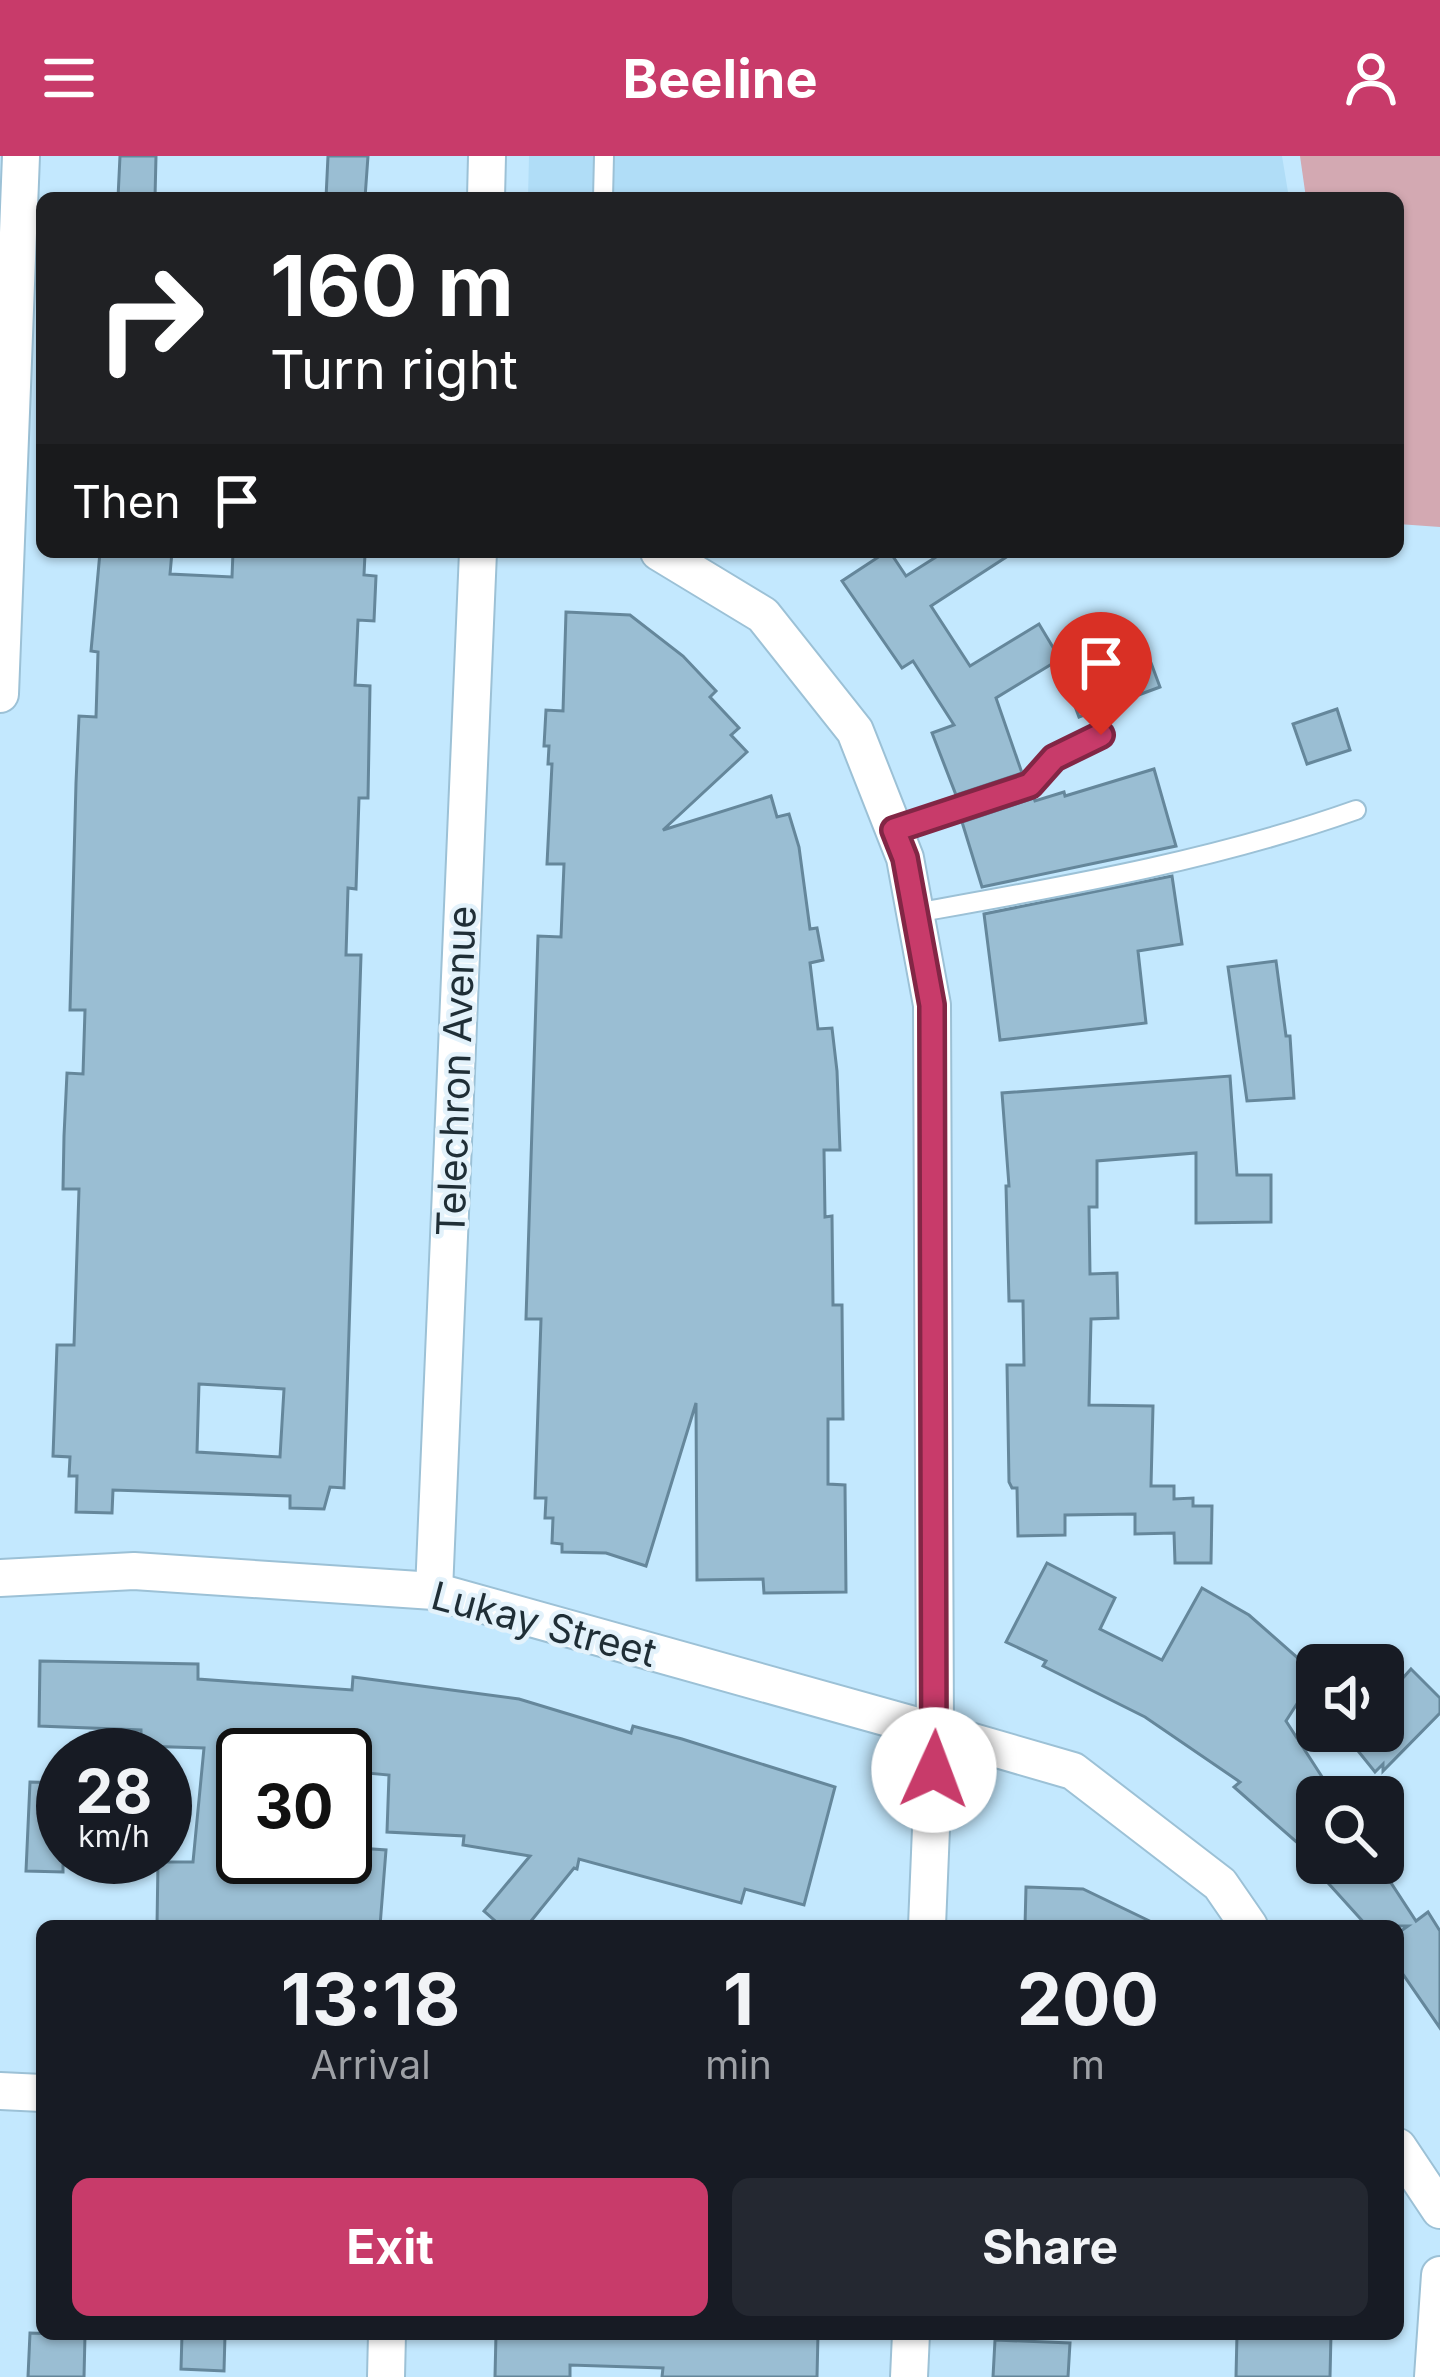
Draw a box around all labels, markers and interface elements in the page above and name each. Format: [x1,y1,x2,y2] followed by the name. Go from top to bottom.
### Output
[36,45,102,111] icon: menu
[1338,45,1404,111] icon: person
[622,46,818,111] text: Beeline
[270,235,514,336] text: 160 m
[72,240,228,396] icon: right
[270,337,518,402] text: Turn right
[204,468,270,534] icon: arrive
[72,474,180,529] text: Then
[1050,612,1152,735] pin
[1068,630,1134,696] icon: arrive
[426,905,485,1237] street label: Telechron Avenue
[427,1571,662,1676] street label: Lukay Street
[1296,1644,1404,1884] map controls
[1296,1644,1404,1752] button: sound
[871,1707,997,1833] position arrow
[216,1728,372,1884] speed limit sign: 30
[76,1755,152,1827] text: 28
[1296,1776,1404,1884] button: search
[78,1818,150,1854] text: km/h
[281,1955,460,2042] text: 13:18
[723,1955,754,2042] text: 1
[1017,1955,1159,2042] text: 200
[311,2041,431,2088] text: Arrival
[705,2041,772,2088] text: min
[1071,2041,1105,2088] text: m
[72,2178,708,2316] button: Exit
[732,2178,1368,2316] button: Share

